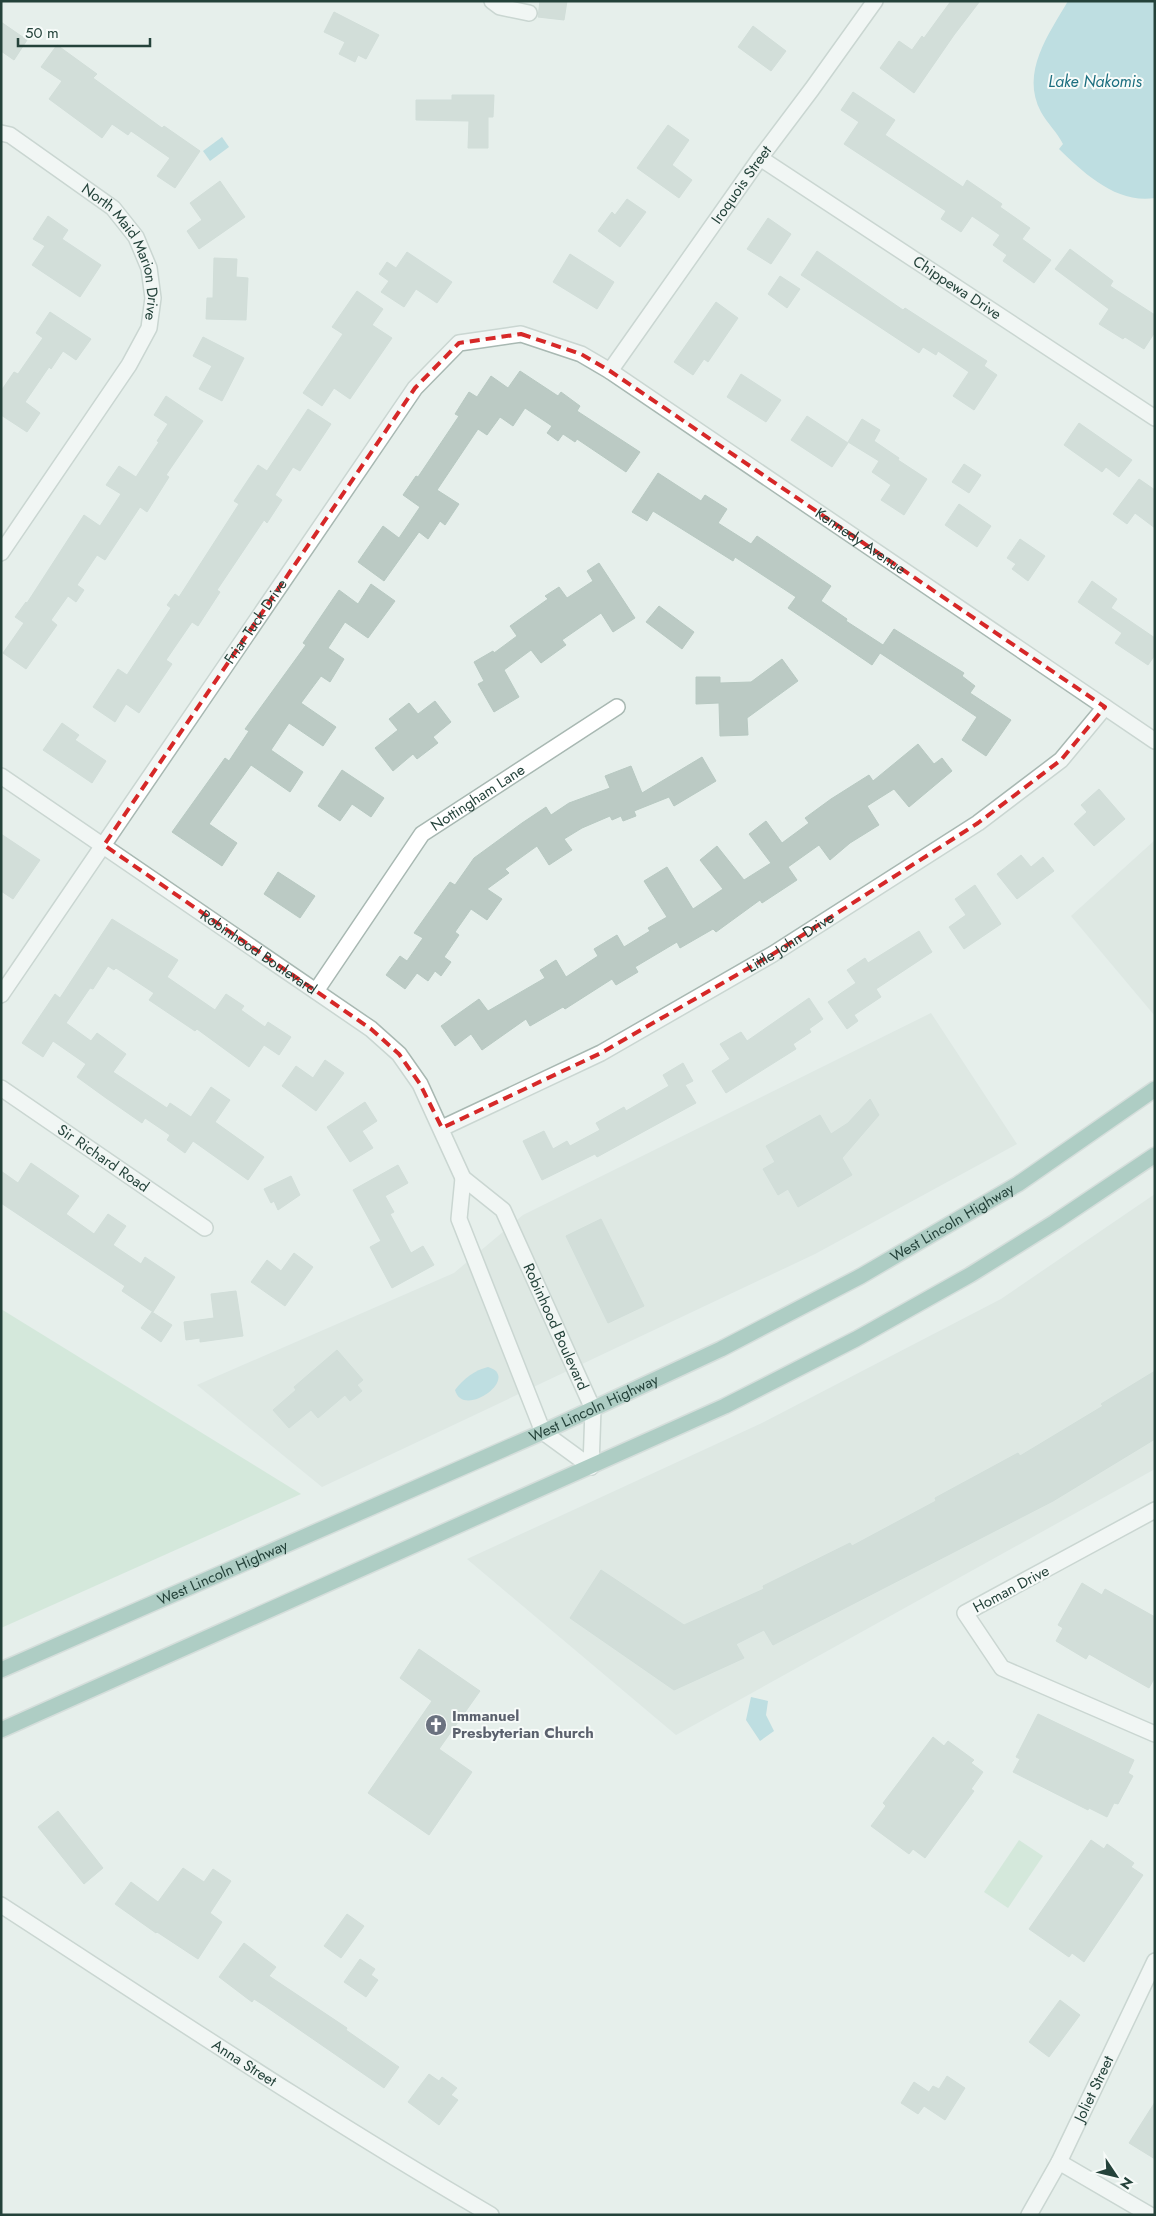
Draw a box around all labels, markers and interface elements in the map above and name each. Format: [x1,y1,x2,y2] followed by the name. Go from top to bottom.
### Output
[18,15,150,47] scale bar
[25,22,59,44] text: 50 m
[1048,70,1143,93] water label: Lake Nakomis
[706,140,777,228] street label: Iroquois Street
[77,178,164,322] street label: North Maid Marion Drive
[908,251,1006,325] street label: Chippewa Drive
[811,502,911,580] street label: Kennedy Avenue
[219,574,293,668] street label: Friar Tuck Drive
[426,759,529,836] street label: Nottingham Lane
[196,904,321,1000] street label: Robinhood Boulevard
[743,907,838,978] street label: Little John Drive
[53,1119,154,1198] street label: Sir Richard Road
[886,1177,1019,1267] street label: West Lincoln Highway
[517,1260,594,1394] street label: Robinhood Boulevard
[526,1369,662,1448] street label: West Lincoln Highway
[154,1534,292,1611] street label: West Lincoln Highway
[969,1560,1053,1618] street label: Homan Drive
[452,1705,594,1744] place label: Immanuel Presbyterian Church
[424,1713,448,1737] church icon: Immanuel Presbyterian Church
[207,2034,281,2092] street label: Anna Street
[1068,2052,1119,2127] street label: Joliet Street
[1091,2151,1141,2201] north arrow
[1115,2173,1138,2194] text: N

